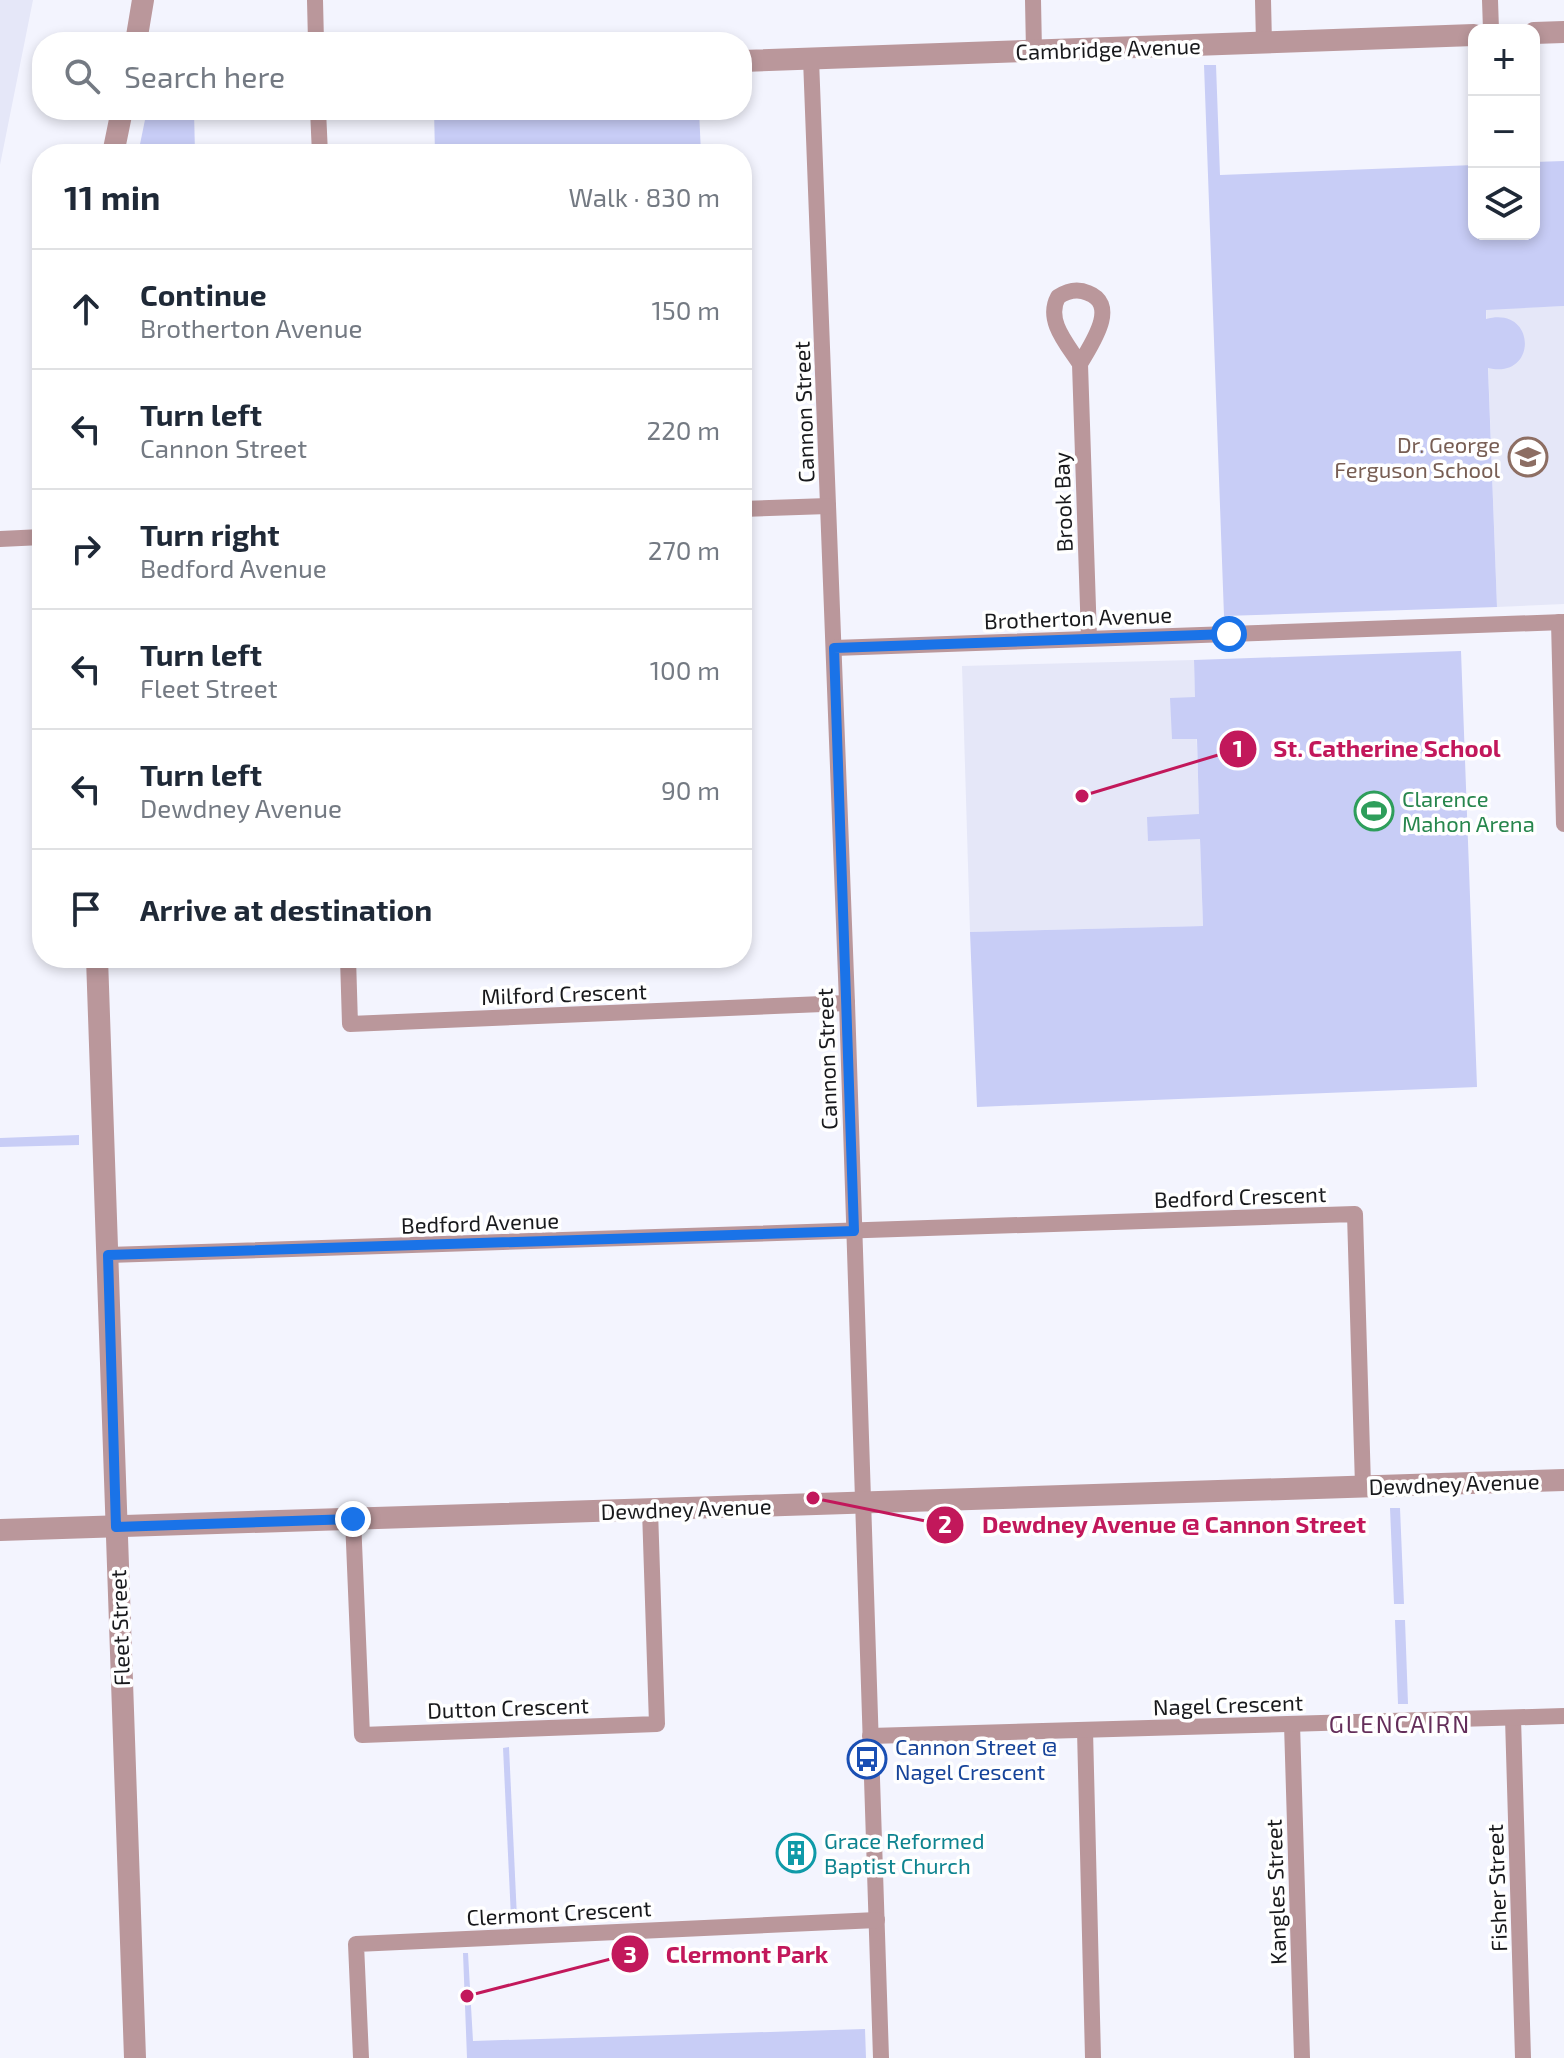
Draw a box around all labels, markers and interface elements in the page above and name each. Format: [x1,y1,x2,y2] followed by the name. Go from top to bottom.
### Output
[1468,24,1540,240] map controls
[1468,24,1540,96] button: +
[32,32,752,120] search box
[1015,32,1201,64] street label: Cambridge Avenue
[60,54,104,98] icon: search
[124,58,285,94] text: Search here
[1468,96,1540,168] button: −
[1468,168,1540,240] button: layers
[64,176,161,217] text: 11 min
[568,181,720,212] text: Walk · 830 m
[140,276,267,312] text: Continue
[64,287,108,331] icon: ahead
[651,294,720,325] text: 150 m
[140,312,362,343] text: Brotherton Avenue
[788,341,818,483] street label: Cannon Street
[140,396,262,432] text: Turn left
[64,407,108,451] icon: left
[647,414,720,445] text: 220 m
[1334,431,1500,482] place label: Dr. George Ferguson School
[140,432,307,463] text: Cannon Street
[1507,436,1549,478] school or university icon: Dr. George Ferguson School
[1047,451,1077,553] street label: Brook Bay
[140,516,280,552] text: Turn right
[64,527,108,571] icon: right
[648,534,720,565] text: 270 m
[140,552,327,583] text: Bedford Avenue
[983,601,1173,633] street label: Brotherton Avenue
[1211,616,1247,652] route start
[140,636,262,672] text: Turn left
[64,647,108,691] icon: left
[650,654,720,685] text: 100 m
[140,672,278,703] text: Fleet Street
[1218,725,1517,773] callout: St. Catherine School
[1233,733,1243,762] text: 1
[1273,733,1501,762] text: St. Catherine School
[140,756,262,792] text: Turn left
[64,767,108,811] icon: left
[661,774,720,805] text: 90 m
[1402,785,1535,836] place label: Clarence Mahon Arena
[1353,790,1395,832] sports icon: Clarence Mahon Arena
[140,792,342,823] text: Dewdney Avenue
[64,887,108,931] icon: arrive
[140,891,432,927] text: Arrive at destination
[481,977,647,1009] street label: Milford Crescent
[811,988,841,1130] street label: Cannon Street
[1153,1180,1327,1212] street label: Bedford Crescent
[401,1206,559,1238] street label: Bedford Avenue
[1368,1467,1540,1499] street label: Dewdney Avenue
[600,1492,772,1524] street label: Dewdney Avenue
[335,1501,371,1537] route end
[925,1501,1382,1549] callout: Dewdney Avenue @ Cannon Street
[938,1509,952,1538] text: 2
[982,1509,1366,1538] text: Dewdney Avenue @ Cannon Street
[104,1569,134,1687] street label: Fleet Street
[1153,1688,1303,1720] street label: Nagel Crescent
[427,1691,589,1723] street label: Dutton Crescent
[1329,1709,1471,1738] district label: GLENCAIRN
[895,1733,1057,1784] place label: Cannon Street @ Nagel Crescent
[846,1738,888,1780] bus stop icon: Cannon Street @ Nagel Crescent
[1259,1819,1291,1965] street label: Kangles Street
[1481,1824,1511,1952] street label: Fisher Street
[824,1827,985,1878] place label: Grace Reformed Baptist Church
[775,1832,817,1874] building icon: Grace Reformed Baptist Church
[466,1894,652,1930] street label: Clermont Crescent
[610,1930,845,1978] callout: Clermont Park
[623,1939,637,1968] text: 3
[666,1939,829,1968] text: Clermont Park

